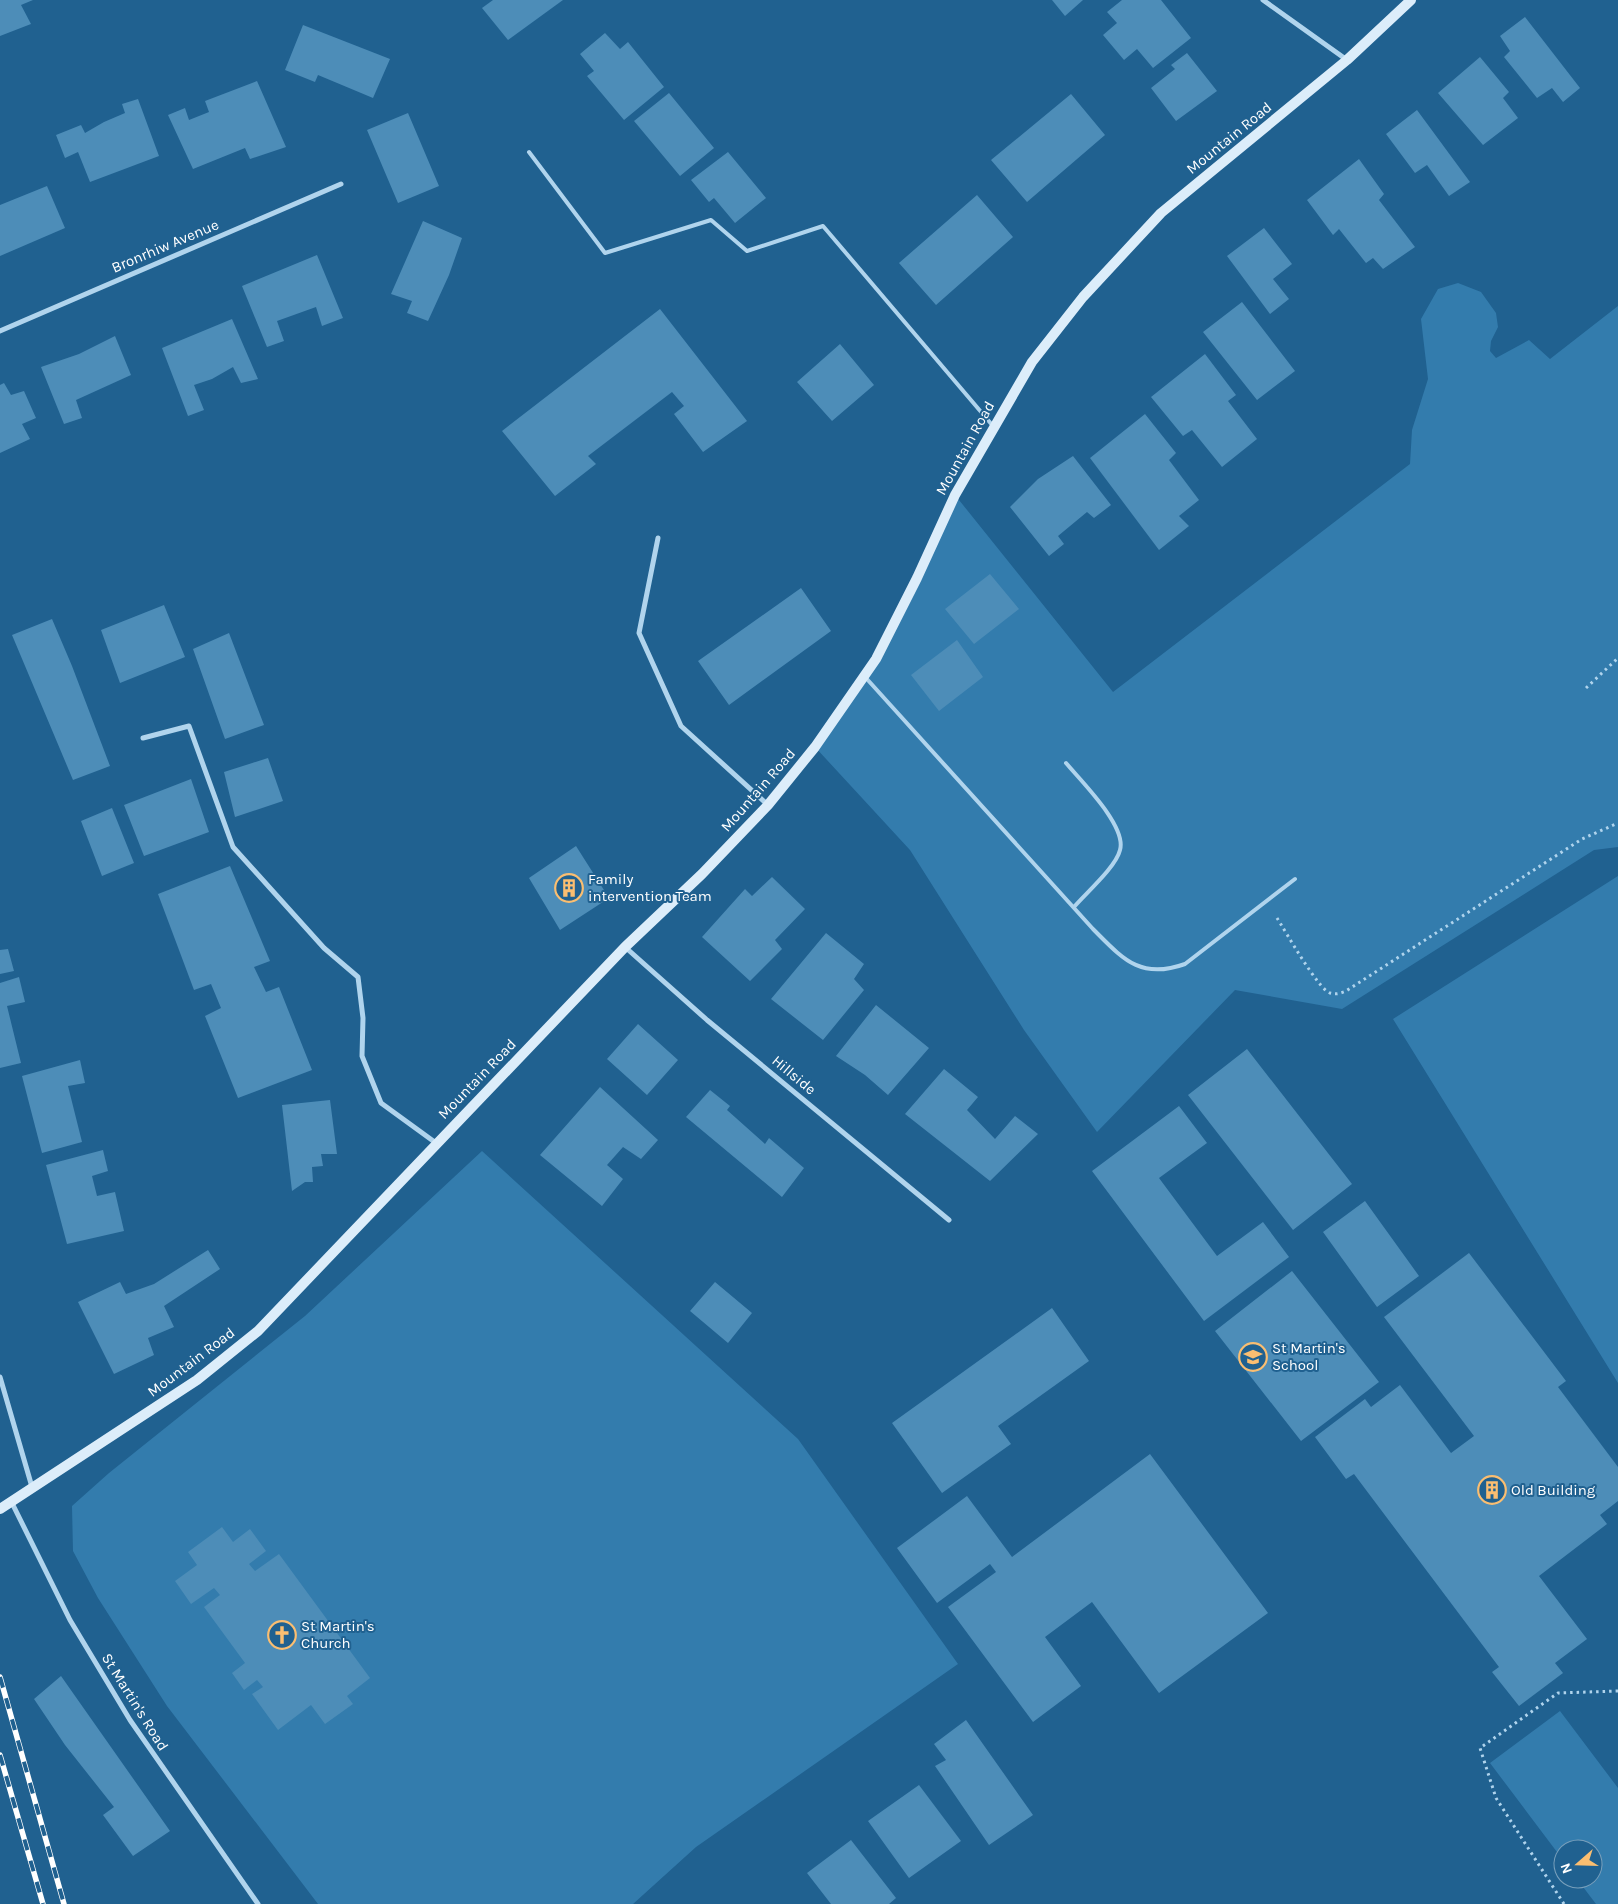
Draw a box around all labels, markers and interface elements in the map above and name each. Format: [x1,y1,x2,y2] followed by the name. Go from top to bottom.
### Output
[1183,98,1275,178] street label: Mountain Road
[109,215,221,277] street label: Bronrhiw Avenue
[932,398,998,498] street label: Mountain Road
[717,745,799,835] street label: Mountain Road
[588,870,712,905] place label: Family intervention Team
[554,873,584,903] building icon: Family intervention Team
[434,1035,520,1123] street label: Mountain Road
[768,1051,820,1099] street label: Hillside
[144,1323,238,1401] street label: Mountain Road
[1272,1339,1346,1374] place label: St Martin's School
[1238,1342,1268,1372] school or university icon: St Martin's School
[1477,1475,1507,1505] building icon: Old Building
[1511,1481,1596,1499] place label: Old Building
[301,1617,375,1652] place label: St Martin's Church
[267,1620,297,1650] church icon: St Martin's Church
[98,1650,172,1754] street label: St Martin's Road
[1553,1839,1603,1889] north arrow
[1557,1861,1576,1876] text: N

